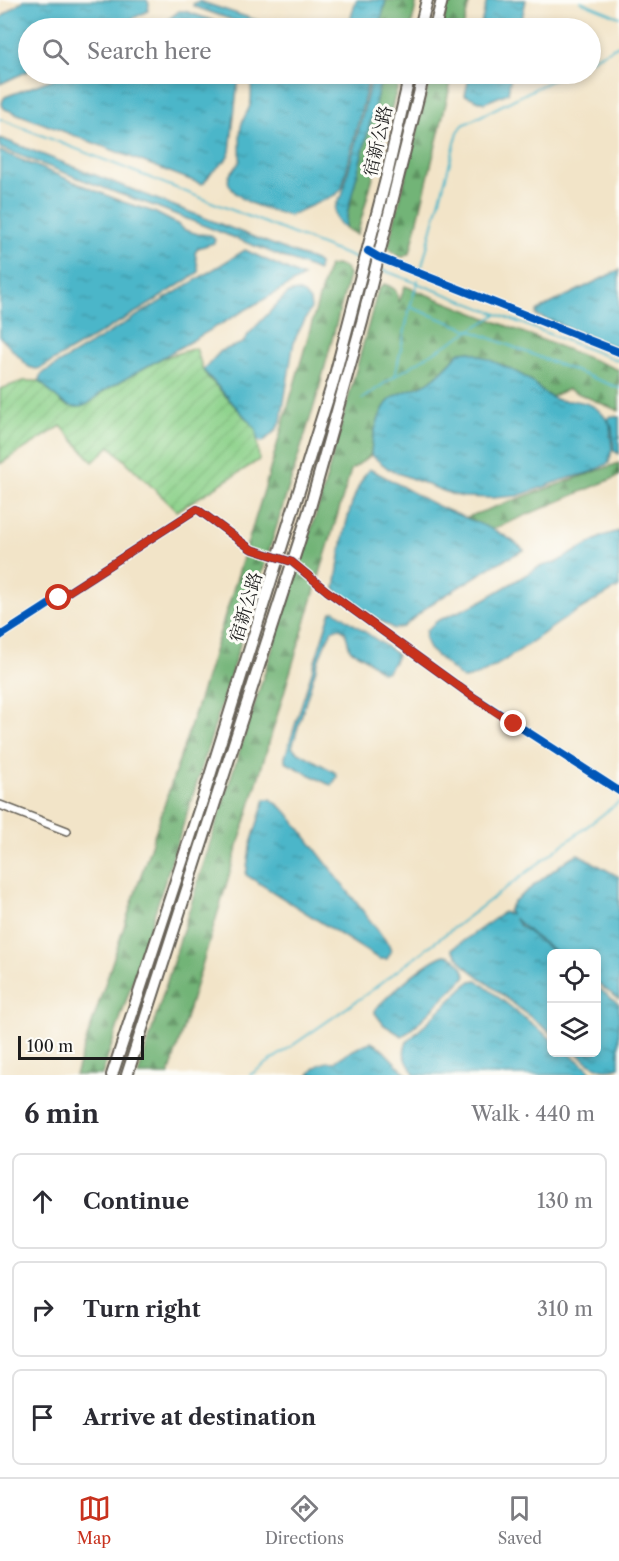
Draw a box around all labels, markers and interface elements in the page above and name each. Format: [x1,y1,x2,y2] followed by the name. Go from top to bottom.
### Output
[18,18,601,84] search box
[39,35,72,68] icon: search
[87,38,212,65] text: Search here
[359,103,397,179] street label: 宿新公路
[225,569,267,645] street label: 宿新公路
[45,584,71,610] route start
[500,710,526,736] route end
[547,949,601,1057] map controls
[547,949,601,1003] button: locate
[547,1003,601,1057] button: layers
[18,1033,144,1060] scale bar
[27,1036,73,1056] text: 100 m
[24,1098,99,1130] text: 6 min
[471,1102,595,1126] text: Walk · 440 m
[26,1185,59,1218] icon: ahead
[83,1188,189,1215] text: Continue
[537,1189,593,1213] text: 130 m
[26,1293,59,1326] icon: right
[83,1296,201,1323] text: Turn right
[537,1297,593,1321] text: 310 m
[26,1401,59,1434] icon: arrive
[83,1404,316,1431] text: Arrive at destination
[77,1492,111,1548] tab: Map
[265,1492,344,1548] tab: Directions
[498,1492,542,1548] tab: Saved

